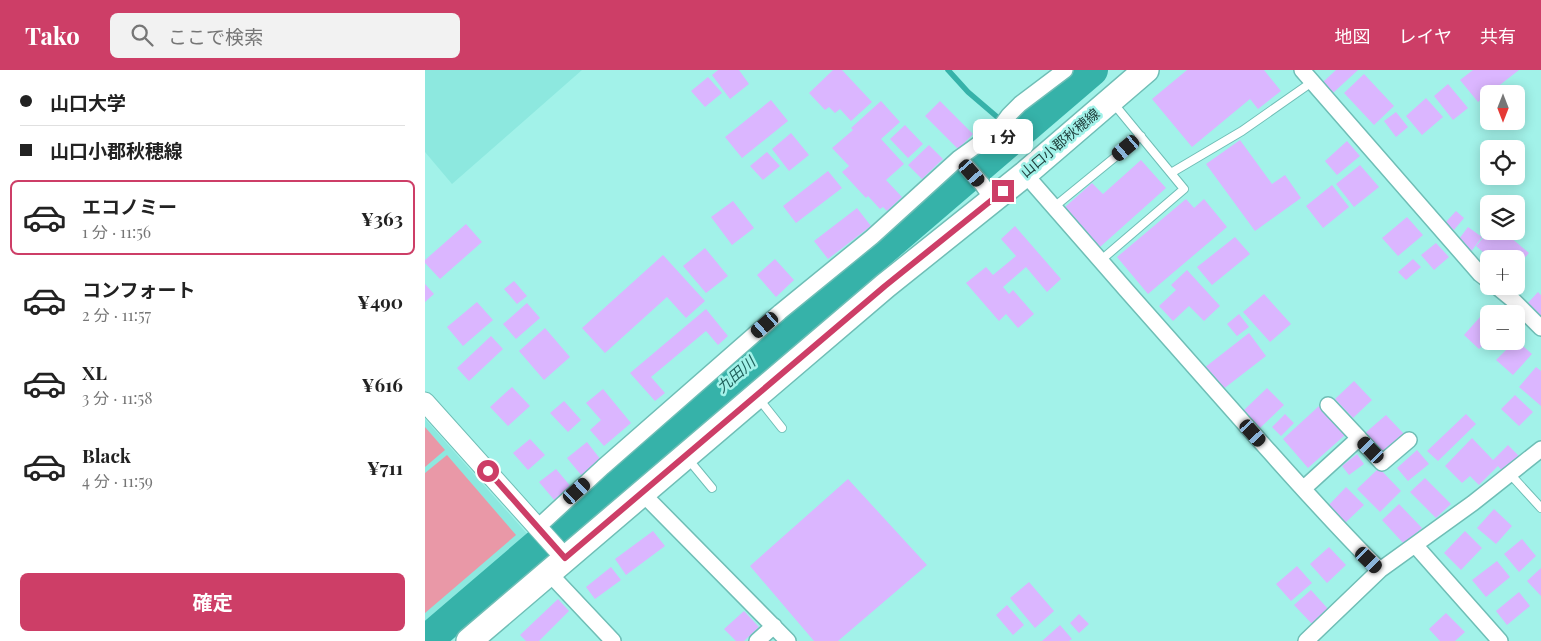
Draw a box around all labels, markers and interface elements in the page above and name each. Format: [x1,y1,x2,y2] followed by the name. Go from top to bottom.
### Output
[110,13,460,58] search box
[25,19,80,51] text: Tako
[128,21,156,49] icon: search
[168,23,263,49] text: ここで検索
[1335,24,1371,48] text: 地図
[1399,24,1452,48] text: レイヤ
[1480,24,1516,48] text: 共有
[1480,85,1525,130] north arrow
[1480,85,1525,350] map controls
[50,89,126,115] text: 山口大学
[1016,104,1103,181] street label: 山口小郡秋穂線
[973,118,1033,154] callout: 1 分
[990,126,1016,147] text: 1 分
[1109,133,1142,163] car
[50,137,183,163] text: 山口小郡秋穂線
[1480,140,1525,185] button: locate
[956,157,987,189] car
[992,180,1014,202] route end
[82,193,177,219] text: エコノミー
[22,195,67,240] icon: car
[1480,195,1525,240] button: layers
[361,205,403,231] text: ¥363
[82,221,151,242] text: 1 分 · 11:56
[1480,250,1525,295] button: +
[82,276,195,302] text: コンフォート
[22,278,67,323] icon: car
[357,288,403,314] text: ¥490
[82,304,151,325] text: 2 分 · 11:57
[1480,305,1525,350] button: −
[748,309,781,341] car
[712,351,760,397] water label: 九田川
[82,359,107,385] text: XL
[22,361,67,406] icon: car
[362,371,403,397] text: ¥616
[82,387,152,408] text: 3 分 · 11:58
[1237,417,1268,449] car
[1355,434,1386,466] car
[82,442,131,468] text: Black
[22,444,67,489] icon: car
[367,454,403,480] text: ¥711
[477,460,499,482] route start
[82,470,153,491] text: 4 分 · 11:59
[560,475,593,507] car
[1353,544,1385,576] car
[20,573,405,631] button: 確定

